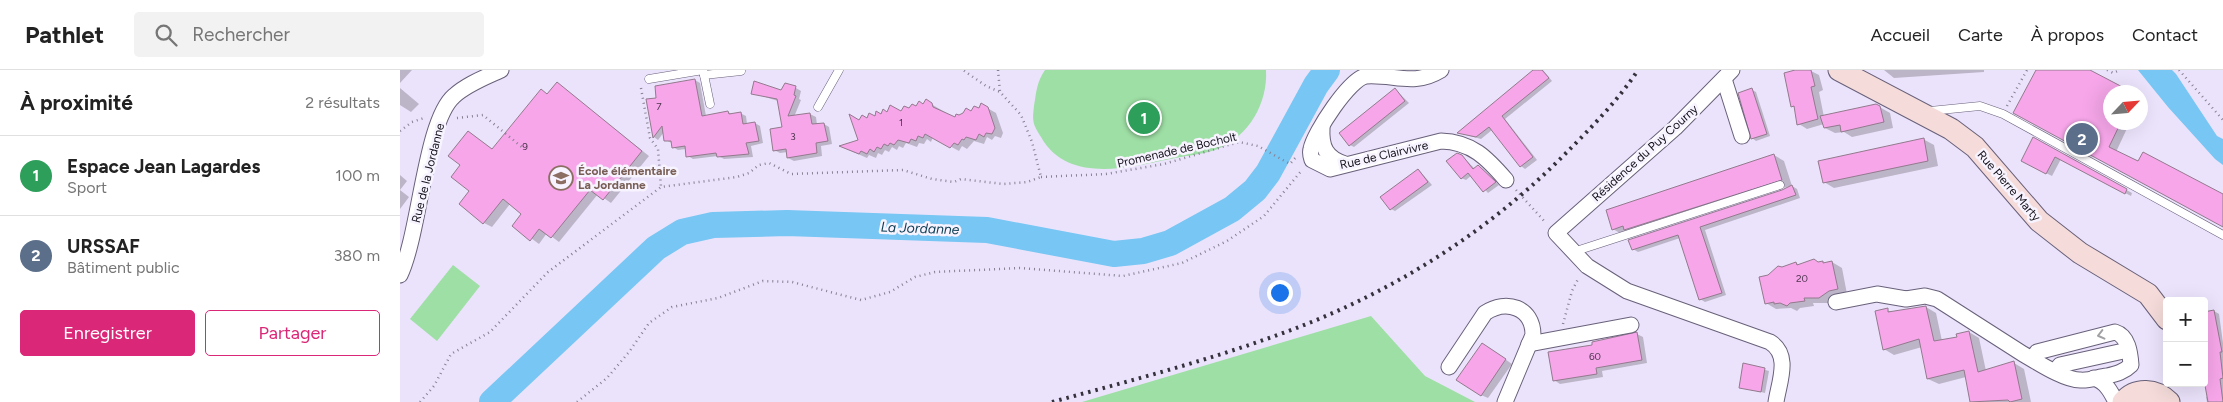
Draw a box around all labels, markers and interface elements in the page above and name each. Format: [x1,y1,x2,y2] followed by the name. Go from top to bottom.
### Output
[134,12,484,57] search box
[25,20,104,49] text: Pathlet
[152,21,180,49] icon: search
[192,23,290,46] text: Rechercher
[1870,24,1930,46] text: Accueil
[1958,24,2003,46] text: Carte
[2031,24,2104,46] text: À propos
[2132,24,2198,46] text: Contact
[2103,85,2148,130] north arrow
[20,90,133,115] text: À proximité
[305,93,380,112] text: 2 résultats
[1128,99,1160,137] pin: 1
[656,100,662,113] house number: 7
[1589,101,1701,204] street label: Résidence du Puy Courny
[899,116,903,129] house number: 1
[2066,120,2098,158] pin: 2
[409,121,447,224] street label: Rue de la Jordanne
[1116,129,1239,171] street label: Promenade de Bocholt
[790,130,796,143] house number: 3
[1338,138,1430,172] street label: Rue de Clairvivre
[522,140,528,153] house number: 9
[1975,148,2044,225] street label: Rue Pierre Marty
[67,155,260,178] text: Espace Jean Lagardes
[578,164,677,192] place label: École élémentaire La Jordanne
[548,165,574,191] school or university icon: École élémentaire La Jordanne
[33,166,39,185] text: 1
[335,166,380,185] text: 100 m
[67,178,107,197] text: Sport
[880,219,960,238] water label: La Jordanne
[67,235,140,258] text: URSSAF
[31,246,41,265] text: 2
[334,246,380,265] text: 380 m
[67,258,180,277] text: Bâtiment public
[1796,272,1808,285] house number: 20
[1267,280,1293,306] your location
[2163,297,2208,387] map controls
[2163,297,2208,342] button: +
[20,310,195,356] button: Enregistrer
[205,310,380,356] button: Partager
[2097,329,2106,340] one-way arrow
[2163,342,2208,387] button: −
[1589,350,1601,363] house number: 60

